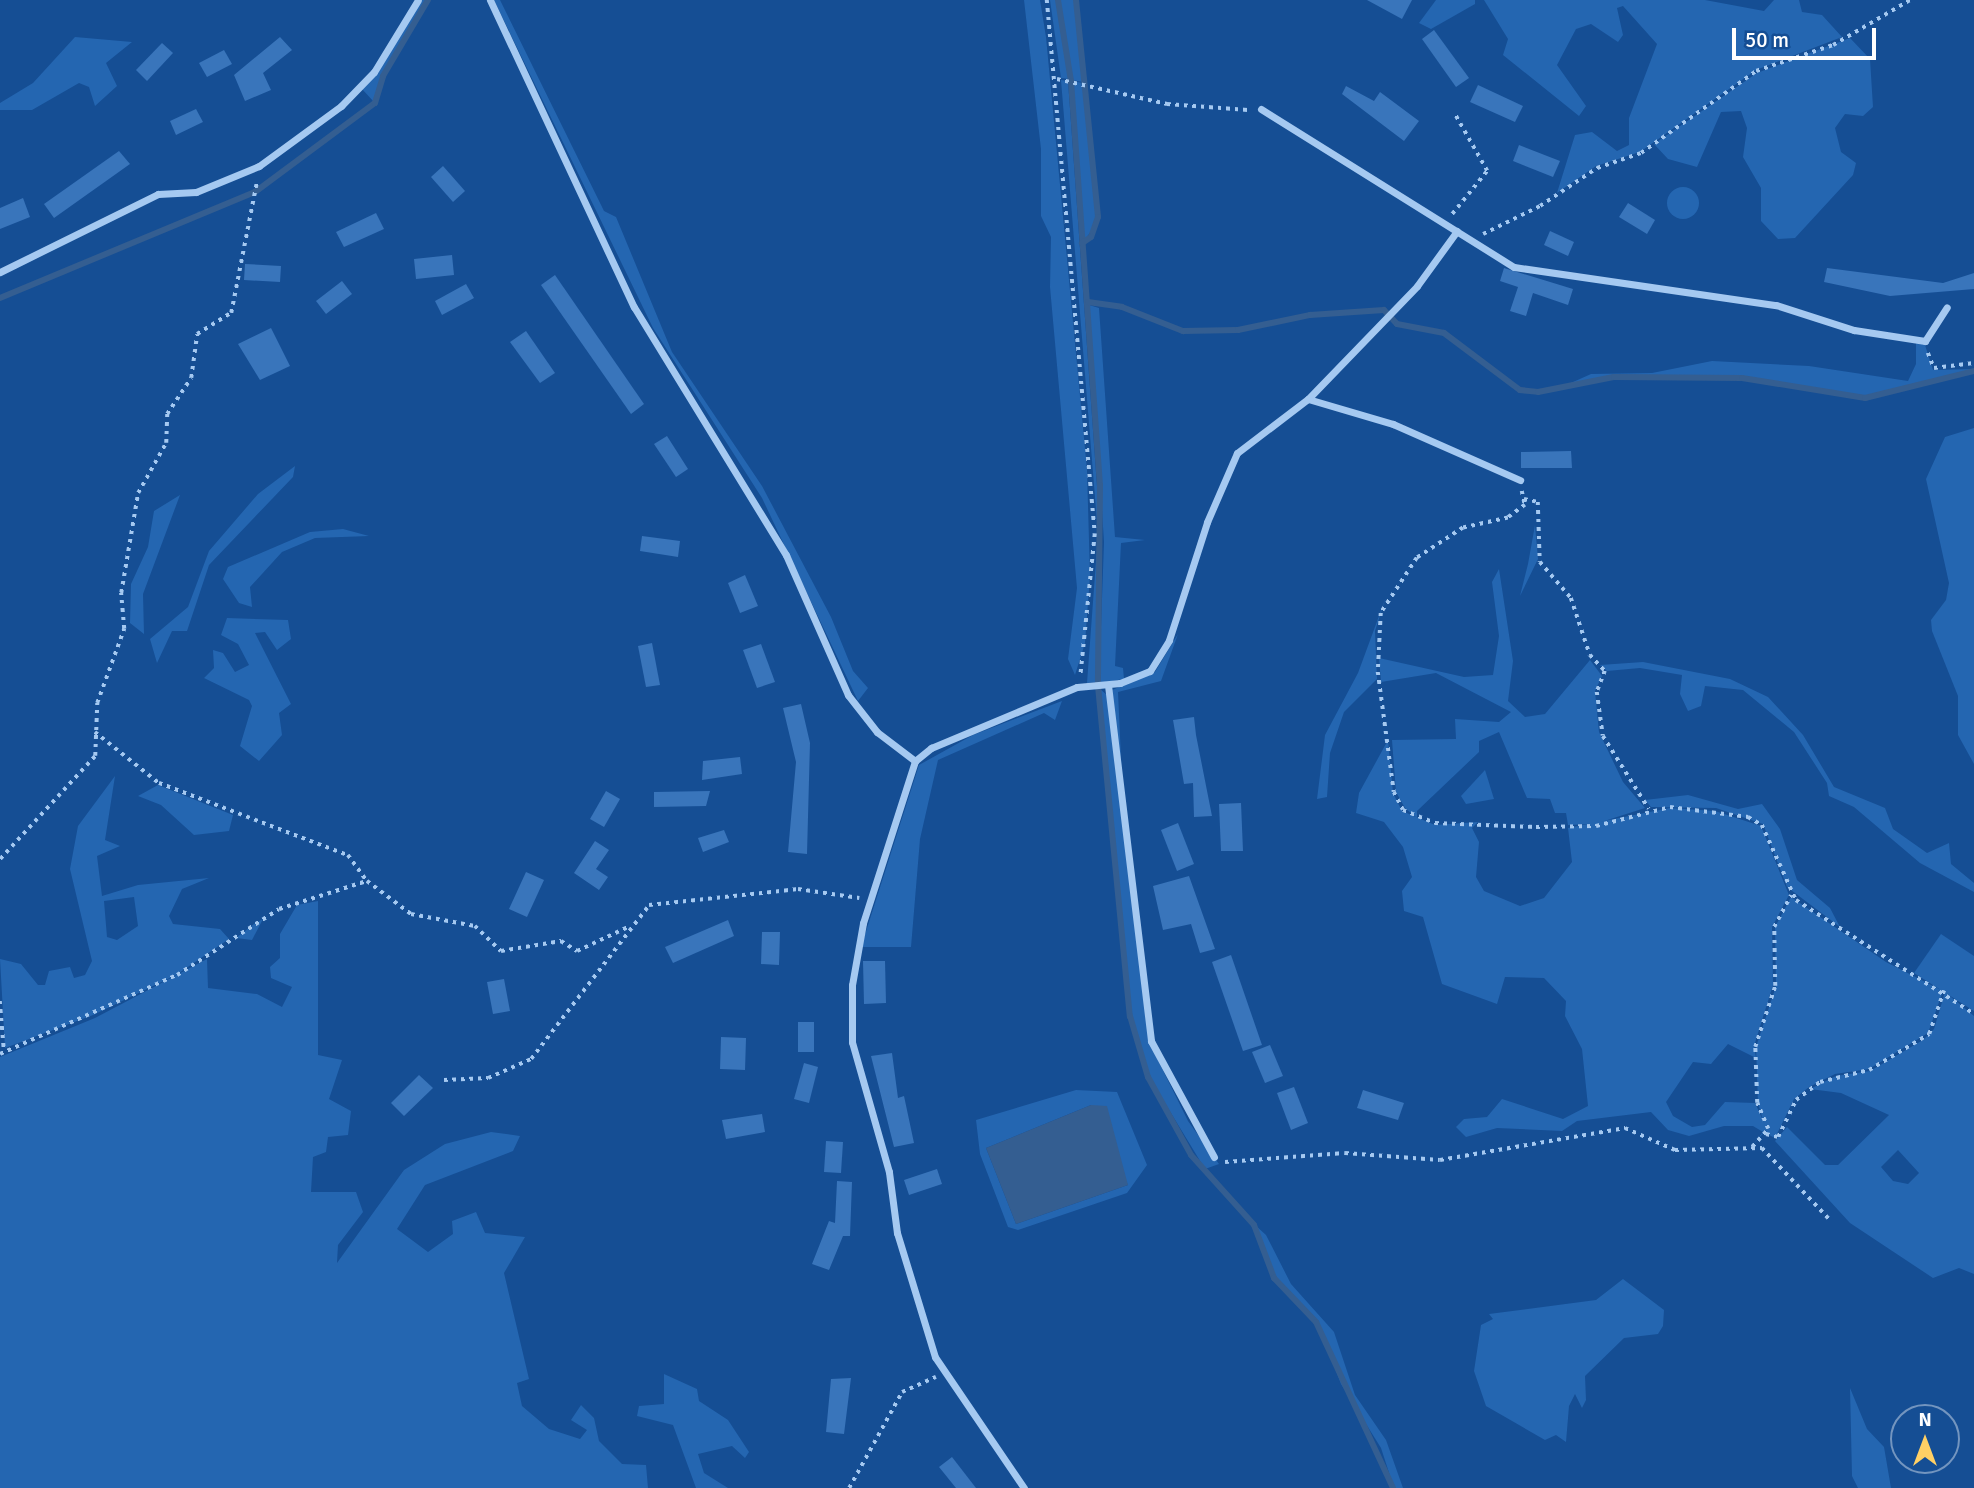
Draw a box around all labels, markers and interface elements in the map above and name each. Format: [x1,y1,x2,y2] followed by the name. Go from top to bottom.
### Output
[1736,14,1880,58] scale bar
[1745,27,1789,53] text: 50 m
[1890,1404,1960,1474] north arrow
[1918,1408,1932,1432] text: N

